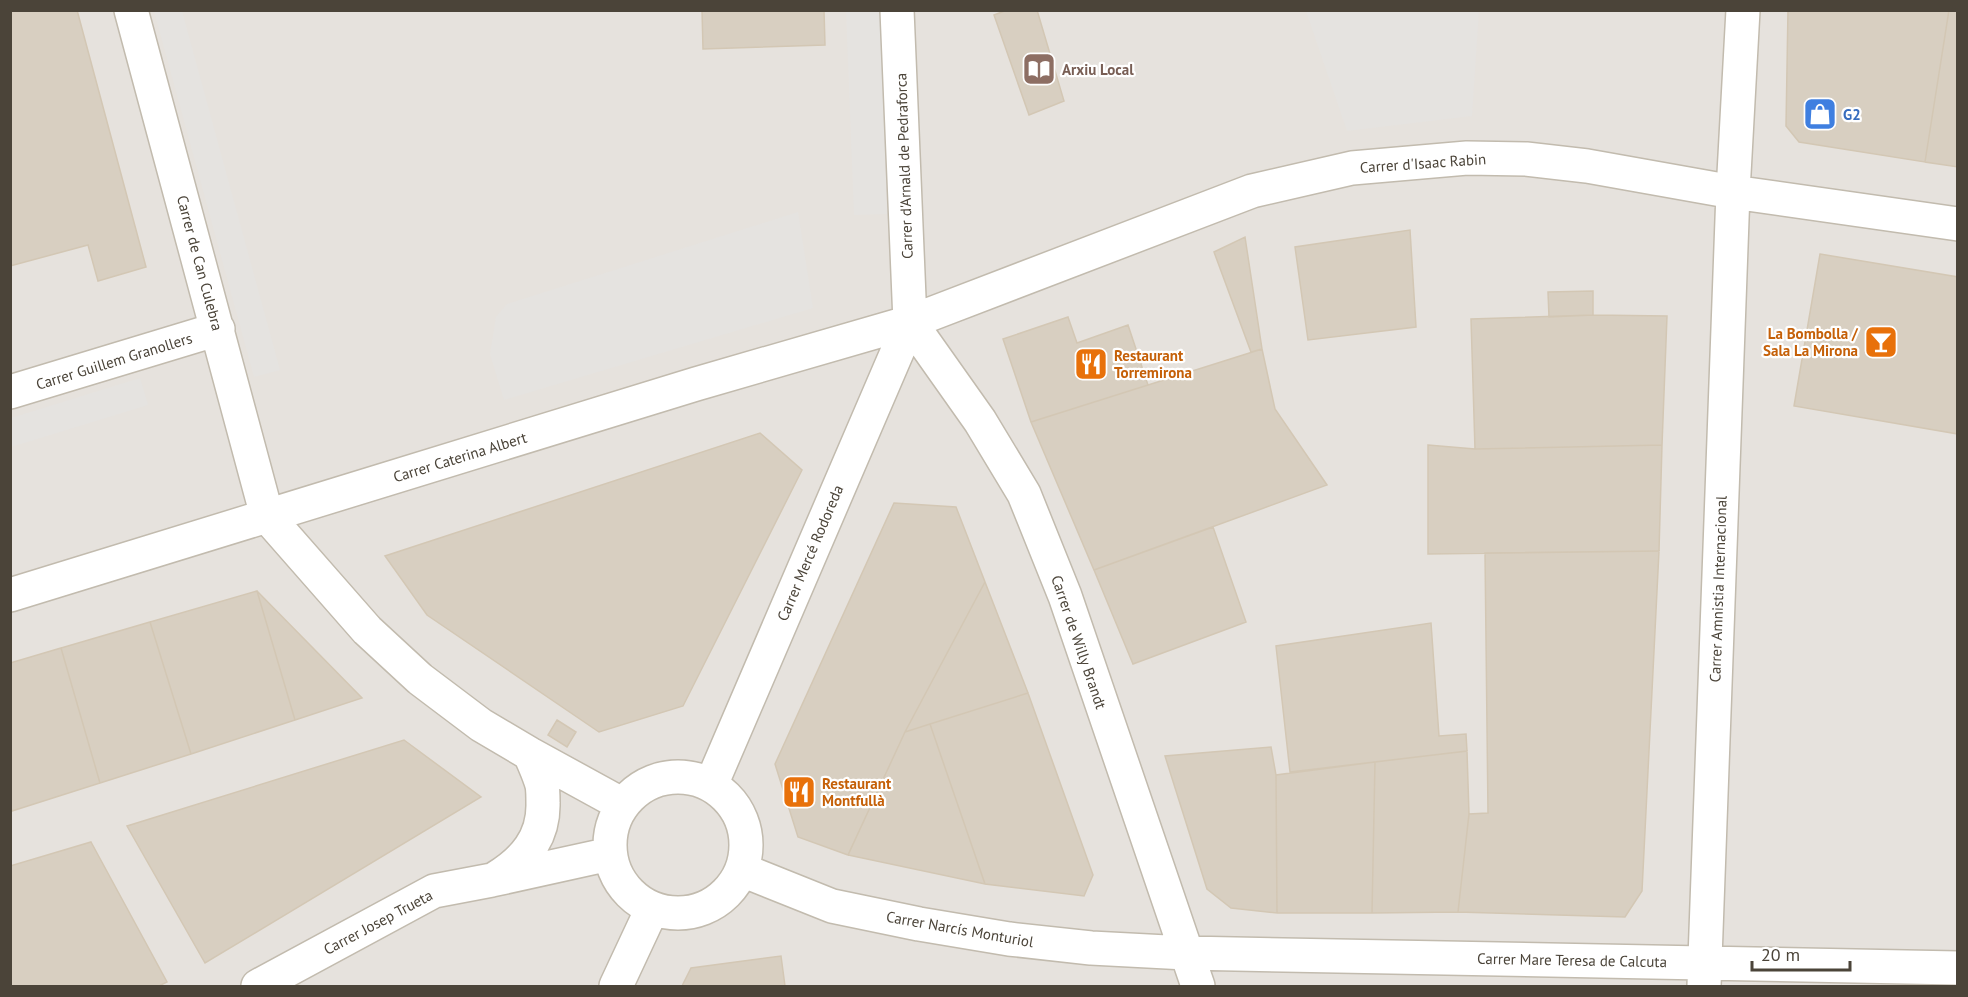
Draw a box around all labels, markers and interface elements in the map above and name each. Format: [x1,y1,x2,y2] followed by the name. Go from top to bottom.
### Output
[1021,51,1057,87] library icon: Arxiu Local
[1062,60,1134,79] place label: Arxiu Local
[891,73,917,259] street label: Carrer d'Arnald de Pedraforca
[1802,96,1838,132] shop icon: G2
[1843,105,1861,124] place label: G2
[1359,149,1487,177] street label: Carrer d'Isaac Rabin
[173,193,227,333] street label: Carrer de Can Culebra
[1763,324,1859,360] place label: La Bombolla / Sala La Mirona
[1863,324,1899,360] bar icon: La Bombolla / Sala La Mirona
[34,328,194,394] street label: Carrer Guillem Granollers
[1073,346,1109,382] restaurant icon: Restaurant Torremirona
[1114,346,1192,382] place label: Restaurant Torremirona
[391,428,529,486] street label: Carrer Caterina Albert
[773,482,847,624] street label: Carrer Mercé Rodoreda
[1705,495,1731,683] street label: Carrer Amnistia Internacional
[1047,573,1111,711] street label: Carrer de Willy Brandt
[781,774,817,810] restaurant icon: Restaurant Montfullà
[822,774,892,810] place label: Restaurant Montfullà
[320,885,436,959] street label: Carrer Josep Trueta
[885,907,1036,951] street label: Carrer Narcís Monturiol
[1752,934,1850,972] scale bar
[1761,943,1800,966] text: 20 m
[1477,949,1667,971] street label: Carrer Mare Teresa de Calcuta

